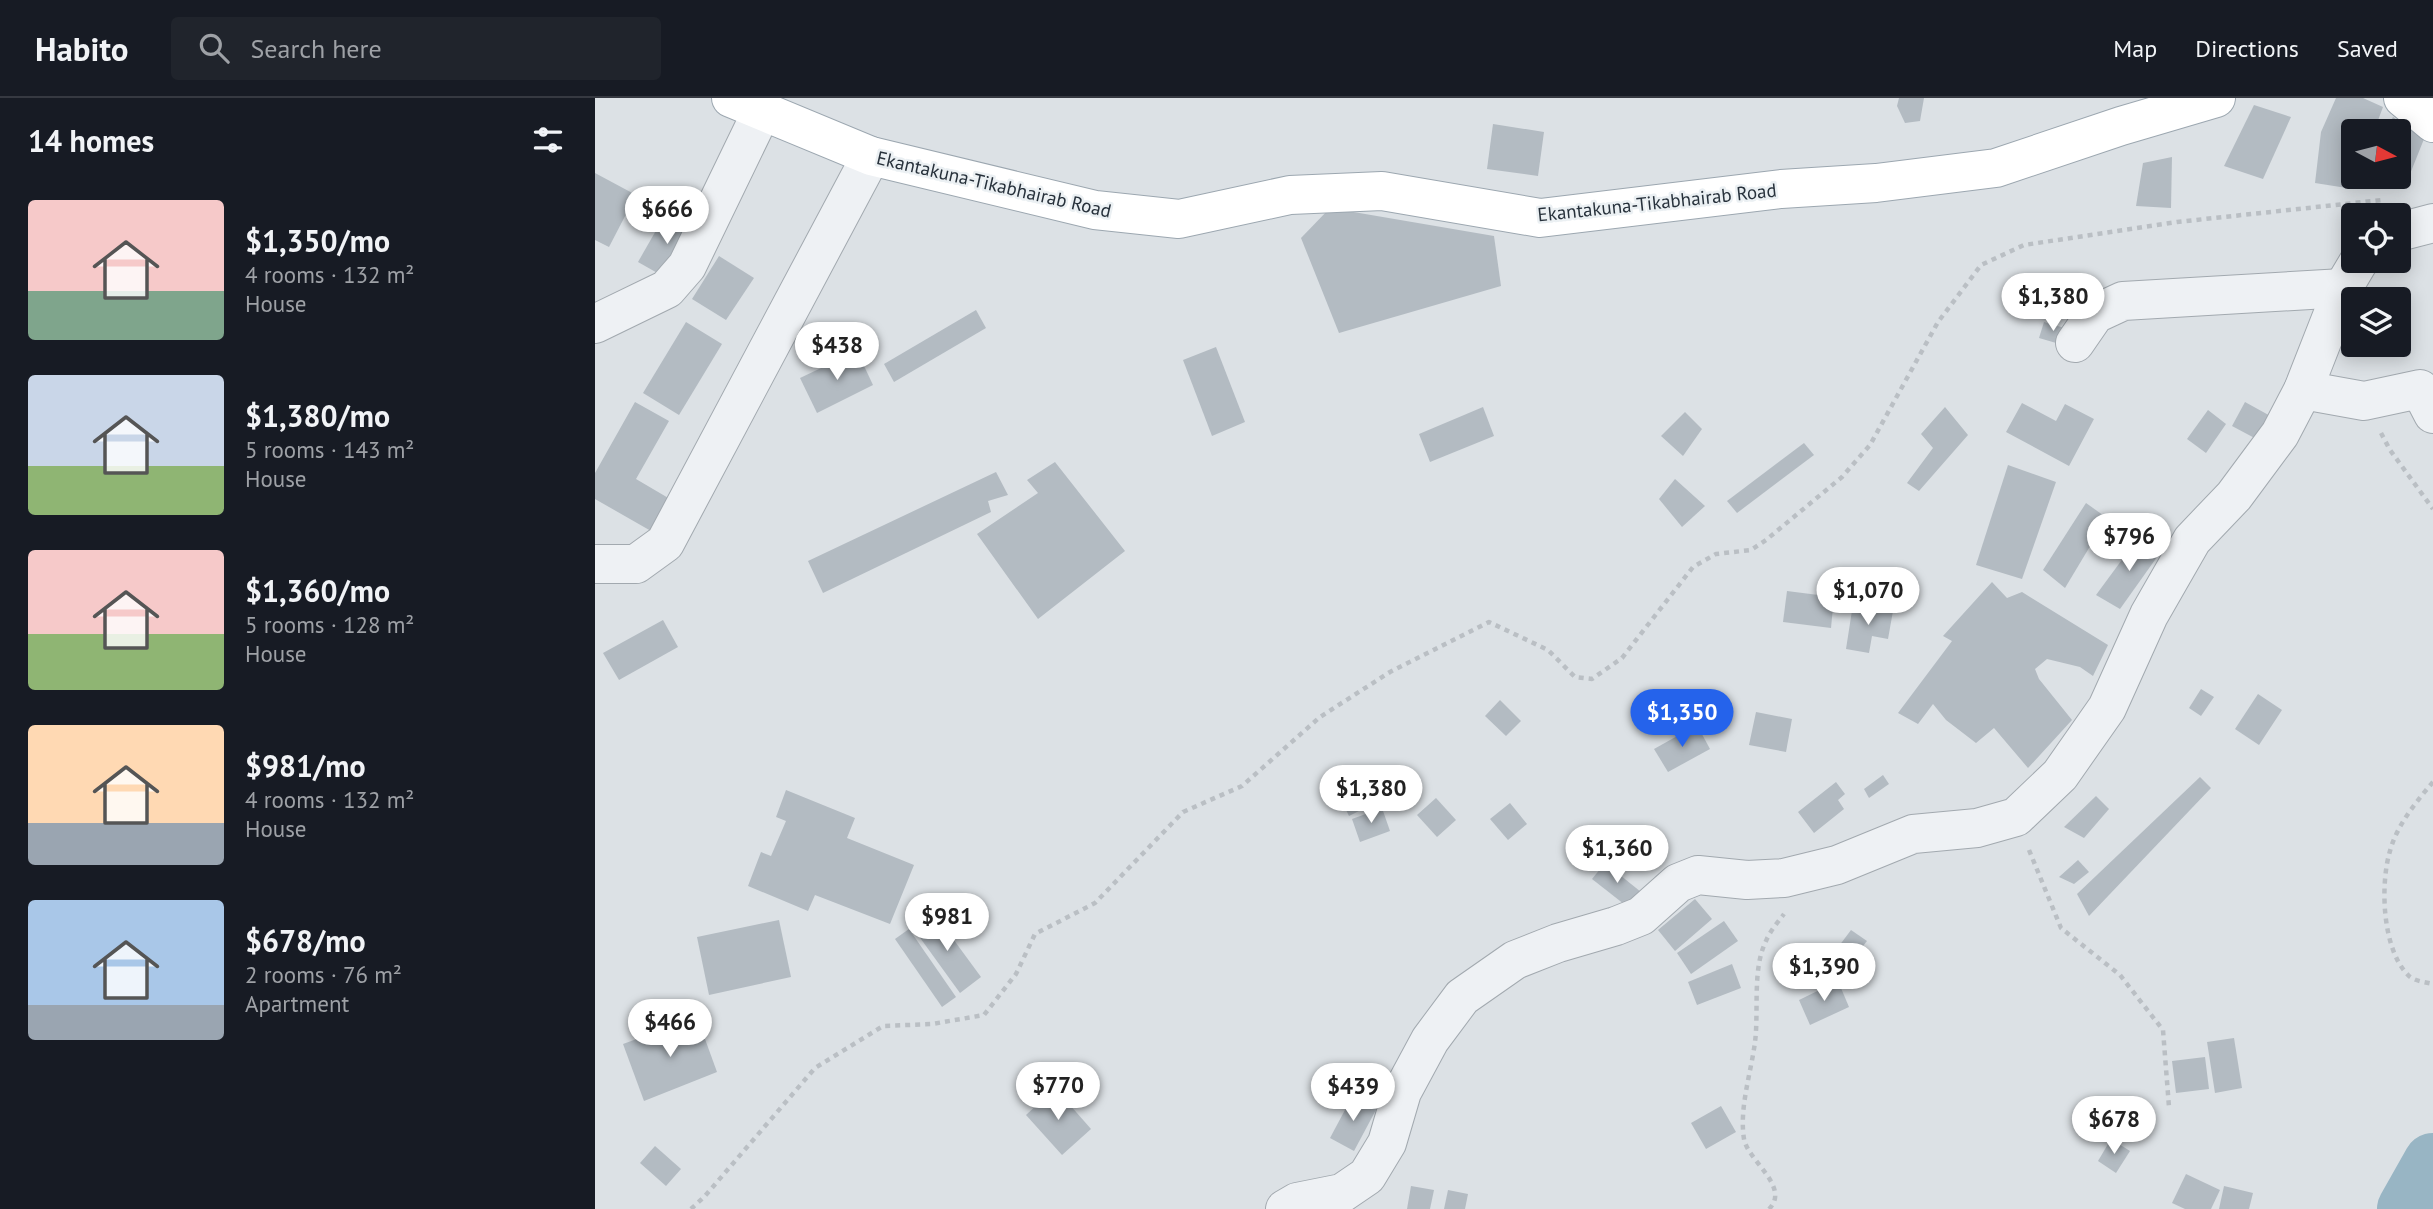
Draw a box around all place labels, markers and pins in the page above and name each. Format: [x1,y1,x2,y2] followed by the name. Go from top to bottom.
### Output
[626,186,708,246] pin: $666
[1996,274,2110,333] pin: $1,380
[796,322,878,382] pin: $438
[2088,514,2170,573] pin: $796
[1811,568,1925,627] pin: $1,070
[1625,690,1739,749] pin: $1,350
[1314,766,1428,825] pin: $1,380
[1560,826,1674,885] pin: $1,360
[906,894,988,953] pin: $981
[1767,944,1881,1003] pin: $1,390
[629,1000,711,1059] pin: $466
[1017,1062,1099,1122] pin: $770
[1312,1063,1394,1123] pin: $439
[2073,1096,2155,1156] pin: $678

